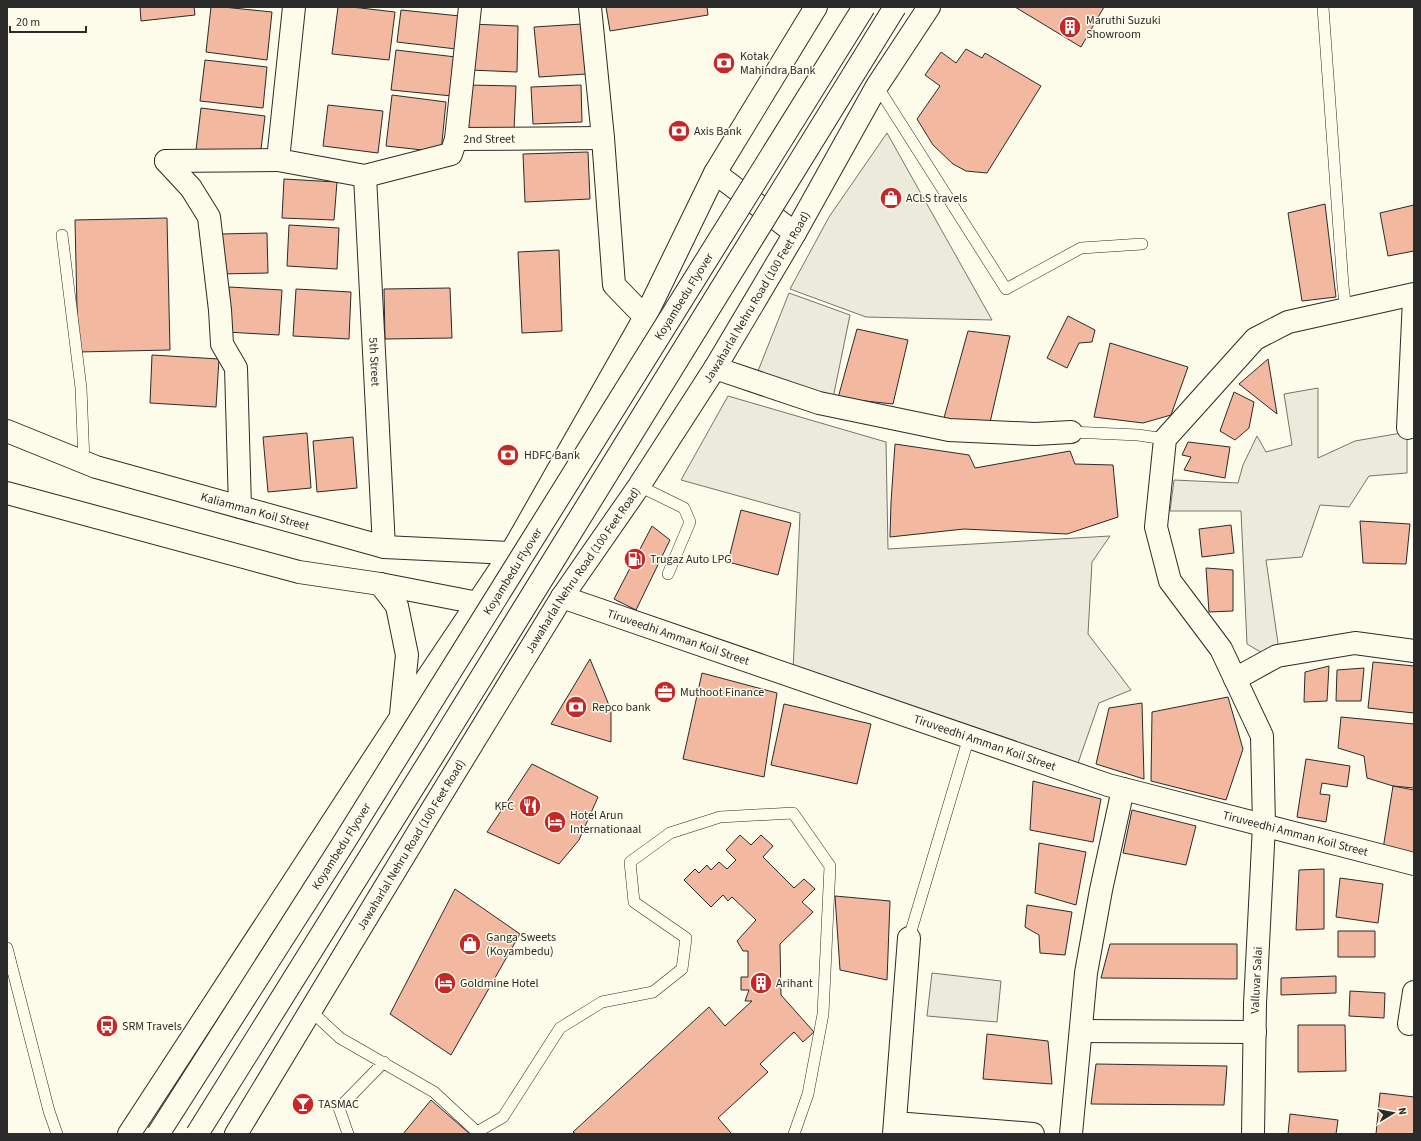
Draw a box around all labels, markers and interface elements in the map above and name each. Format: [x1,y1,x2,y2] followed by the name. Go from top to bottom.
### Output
[10,8,86,34] scale bar
[1086,12,1161,43] place label: Maruthi Suzuki Showroom
[16,14,40,31] text: 20 m
[1057,14,1083,40] building icon: Maruthi Suzuki Showroom
[740,48,815,79] place label: Kotak Mahindra Bank
[711,50,737,76] bank icon: Kotak Mahindra Bank
[666,118,692,144] bank icon: Axis Bank
[694,123,742,140] place label: Axis Bank
[463,130,515,147] street label: 2nd Street
[878,185,904,211] shop icon: ACLS travels
[906,190,967,207] place label: ACLS travels
[699,208,814,386] street label: Jawaharlal Nehru Road (100 Feet Road)
[650,249,718,343] street label: Koyambedu Flyover
[365,337,384,387] street label: 5th Street
[495,442,521,468] bank icon: HDFC Bank
[524,447,580,464] place label: HDFC Bank
[521,484,644,657] street label: Jawaharlal Nehru Road (100 Feet Road)
[199,488,311,534] street label: Kaliamman Koil Street
[479,524,547,618] street label: Koyambedu Flyover
[622,546,648,572] fuel station icon: Trugaz Auto LPG
[650,551,732,568] place label: Trugaz Auto LPG
[605,605,752,669] street label: Tiruveedhi Amman Koil Street
[652,679,678,705] office icon: Muthoot Finance
[680,684,764,701] place label: Muthoot Finance
[563,694,589,720] bank icon: Repco bank
[592,699,651,716] place label: Repco bank
[911,710,1058,775] street label: Tiruveedhi Amman Koil Street
[353,756,469,933] street label: Jawaharlal Nehru Road (100 Feet Road)
[517,793,543,819] restaurant icon: KFC
[494,798,514,815] place label: KFC
[307,799,375,893] street label: Koyambedu Flyover
[1221,806,1370,860] street label: Tiruveedhi Amman Koil Street
[570,807,641,838] place label: Hotel Arun Internationaal
[542,809,568,835] hotel icon: Hotel Arun Internationaal
[486,929,556,960] place label: Ganga Sweets (Koyambedu)
[457,931,483,957] shop icon: Ganga Sweets (Koyambedu)
[1246,946,1266,1014] street label: Valluvar Salai
[432,970,458,996] hotel icon: Goldmine Hotel
[748,970,774,996] building icon: Arihant
[460,975,538,992] place label: Goldmine Hotel
[776,975,813,992] place label: Arihant
[94,1013,120,1039] bus stop icon: SRM Travels
[122,1018,182,1035] place label: SRM Travels
[290,1091,316,1117] bar icon: TASMAC
[1373,1093,1413,1133] north arrow
[318,1096,359,1113] place label: TASMAC
[1394,1106,1410,1116] text: N

